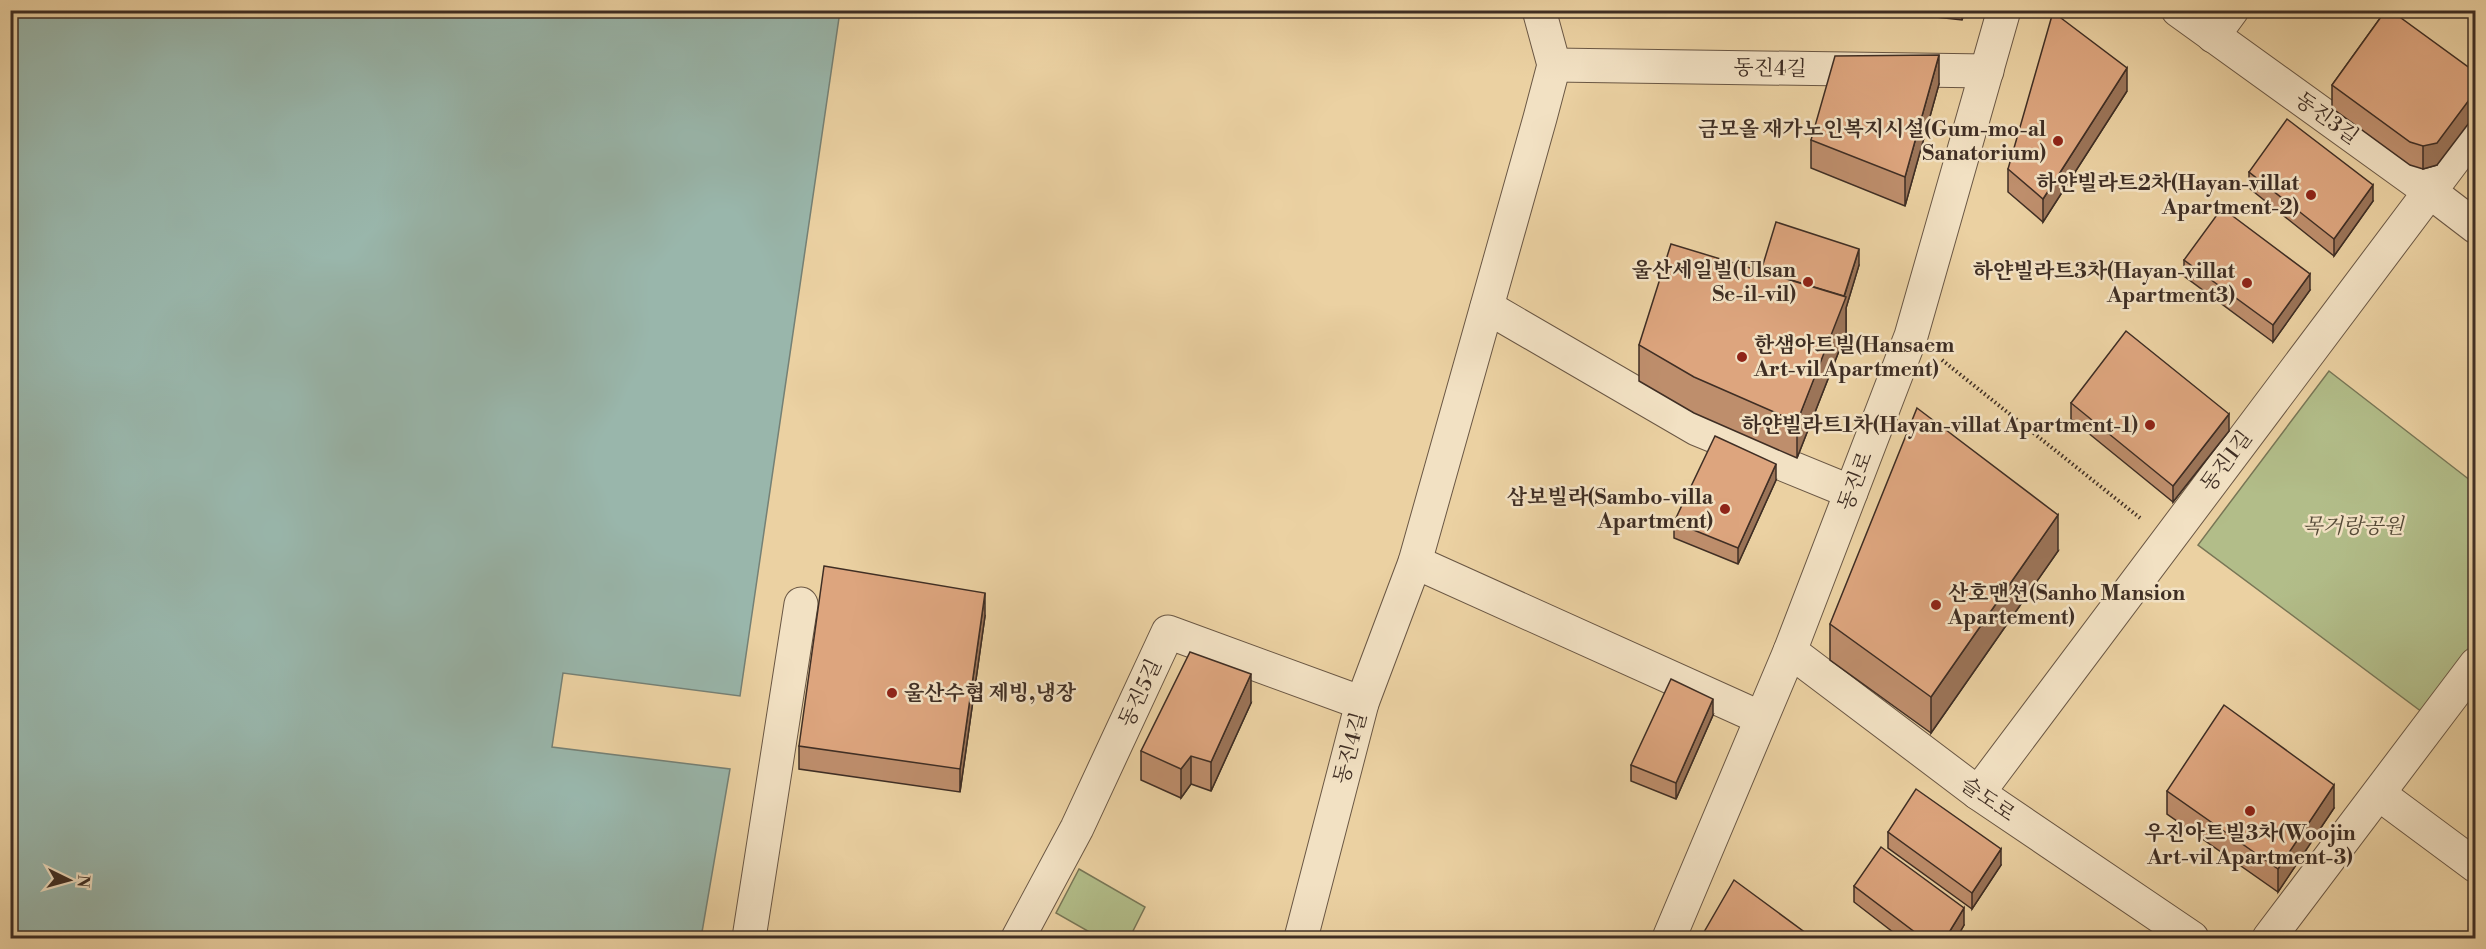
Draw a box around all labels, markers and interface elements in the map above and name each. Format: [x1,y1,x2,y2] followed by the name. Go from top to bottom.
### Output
[1733,55,1807,83] street label: 동진4길
[2289,87,2363,151] street label: 동진3길
[1698,117,2046,167] place label: 금모올 재가노인복지시설(Gum-mo-al Sanatorium)
[2051,134,2065,148] marker: 금모올 재가노인복지시설(Gum-mo-al Sanatorium)
[2036,171,2300,221] place label: 하얀빌라트2차(Hayan-villat Apartment-2)
[2304,188,2318,202] marker: 하얀빌라트2차(Hayan-villat Apartment-2)
[1632,258,1796,308] place label: 울산세일빌(Ulsan Se-il-vil)
[1973,259,2236,309] place label: 하얀빌라트3차(Hayan-villat Apartment3)
[1801,275,1815,289] marker: 울산세일빌(Ulsan Se-il-vil)
[2240,276,2254,290] marker: 하얀빌라트3차(Hayan-villat Apartment3)
[1753,333,1954,383] place label: 한샘아트빌(Hansaem Art-vil Apartment)
[1735,350,1749,364] marker: 한샘아트빌(Hansaem Art-vil Apartment)
[1741,413,2138,439] place label: 하얀빌라트1차(Hayan-villat Apartment-1)
[2143,418,2157,432] marker: 하얀빌라트1차(Hayan-villat Apartment-1)
[2195,426,2258,497] street label: 동진1길
[1833,448,1879,514] street label: 동진로
[1507,485,1714,535] place label: 삼보빌라(Sambo-villa Apartment)
[1718,502,1732,516] marker: 삼보빌라(Sambo-villa Apartment)
[2302,514,2405,540] park label: 목거랑공원
[1947,581,2185,631] place label: 산호맨션(Sanho Mansion Apartement)
[1929,598,1943,612] marker: 산호맨션(Sanho Mansion Apartement)
[1114,655,1168,732] street label: 동진5길
[904,681,1077,707] place label: 울산수협 제빙,냉장
[885,686,899,700] marker: 울산수협 제빙,냉장
[1329,709,1373,787] street label: 동진4길
[1955,772,2020,828] street label: 슬도로
[2243,804,2257,818] marker: 우진아트빌3차(Woojin Art-vil Apartment-3)
[2144,821,2356,871] place label: 우진아트빌3차(Woojin Art-vil Apartment-3)
[39,850,99,910] north arrow
[72,874,93,889] text: N

